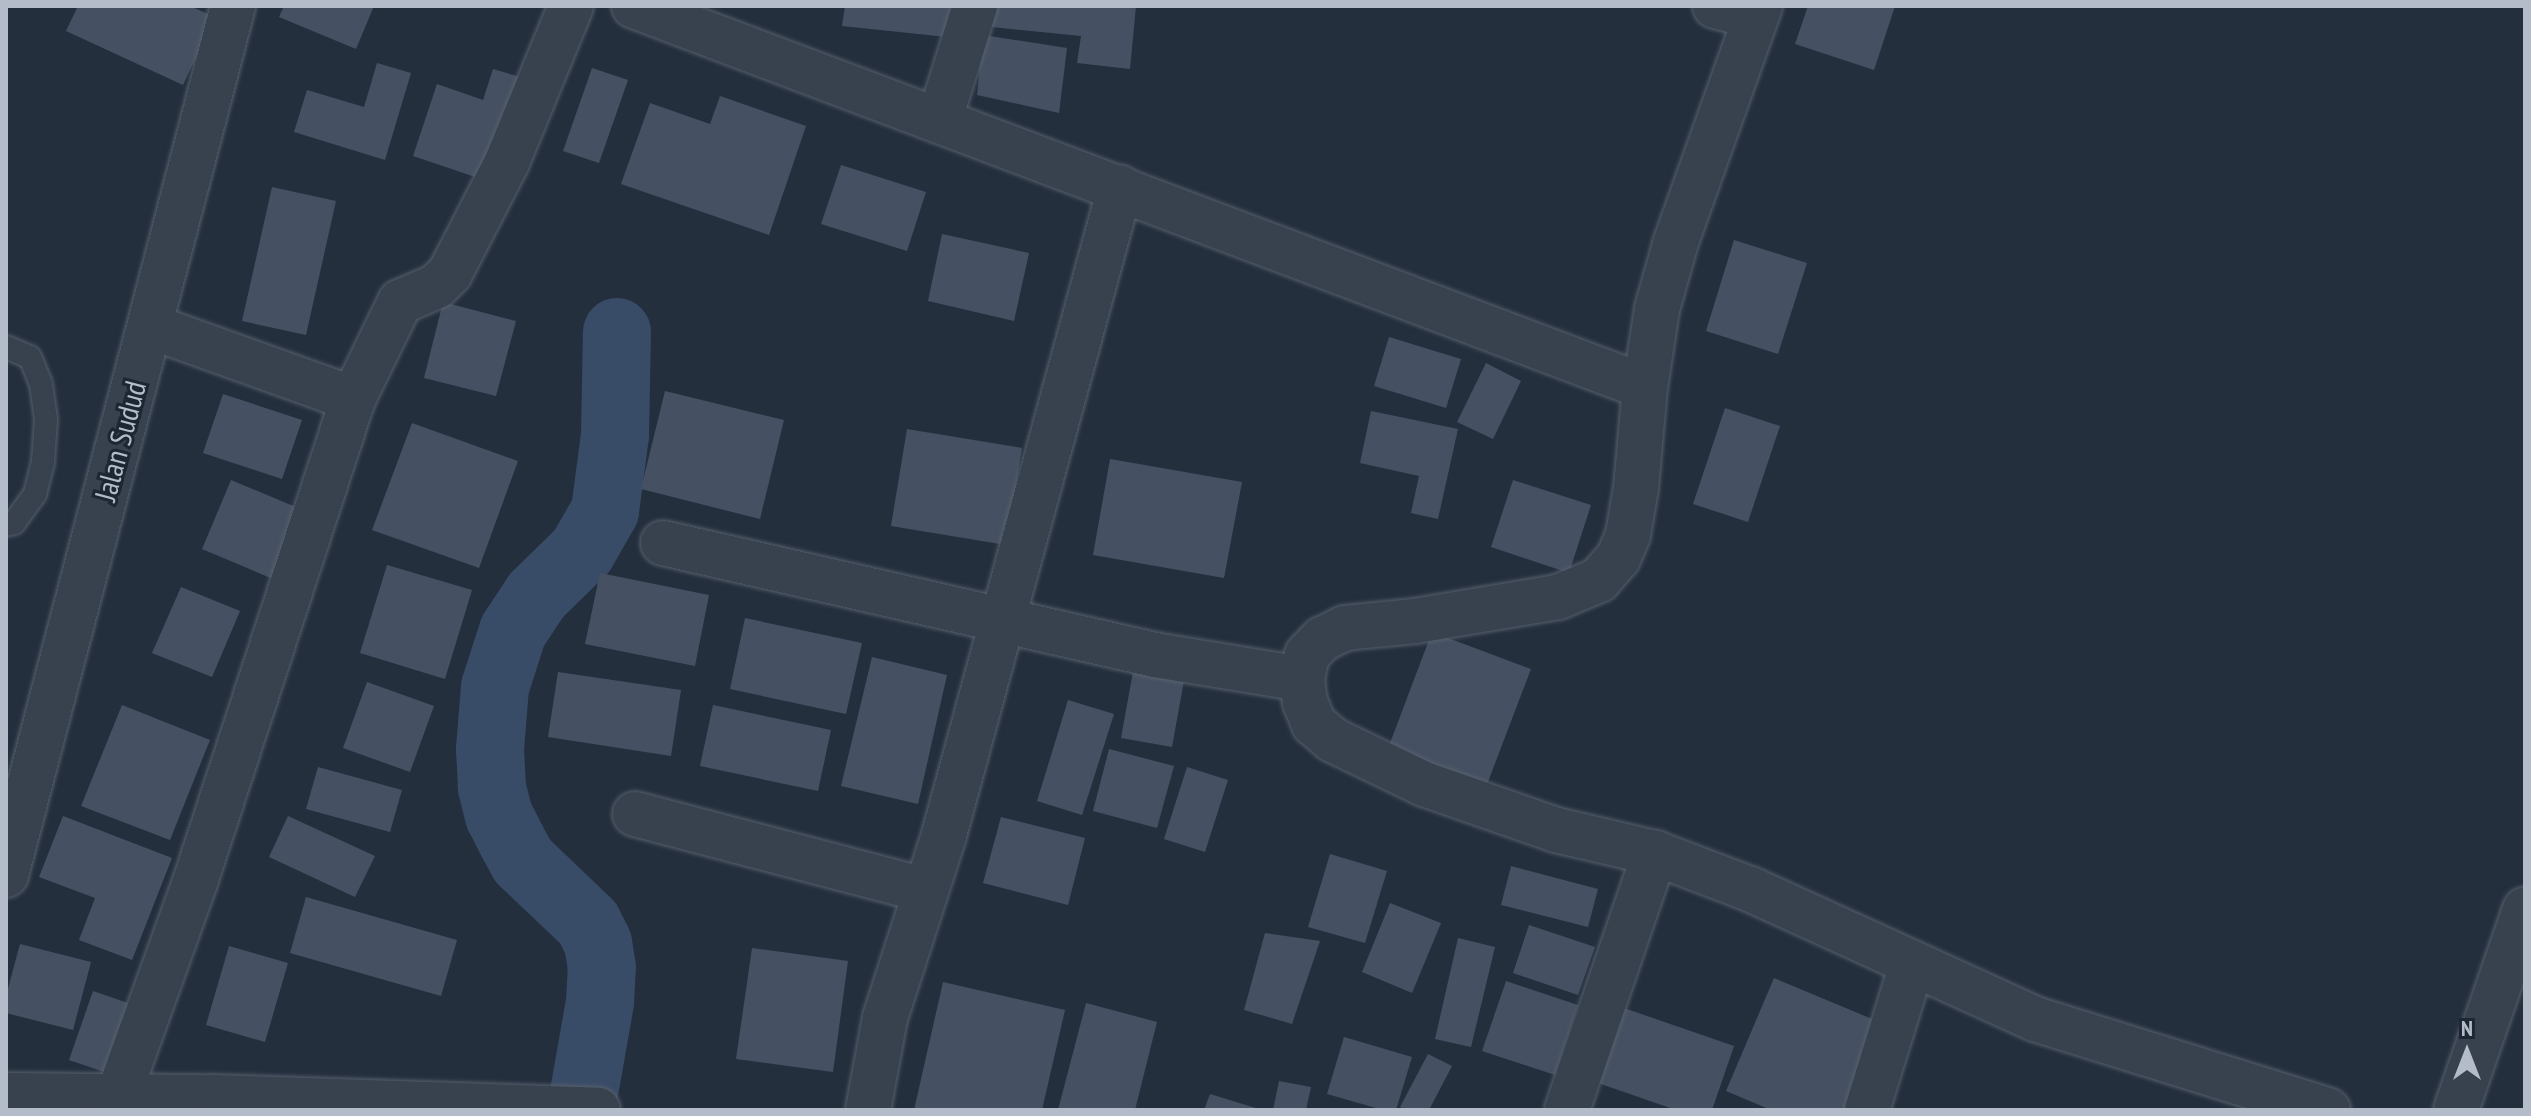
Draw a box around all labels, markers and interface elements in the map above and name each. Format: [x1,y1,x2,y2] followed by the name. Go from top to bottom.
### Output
[87,377,153,505] street label: Jalan Sudud
[2427,1012,2507,1092] north arrow
[2461,1014,2473,1042] text: N

